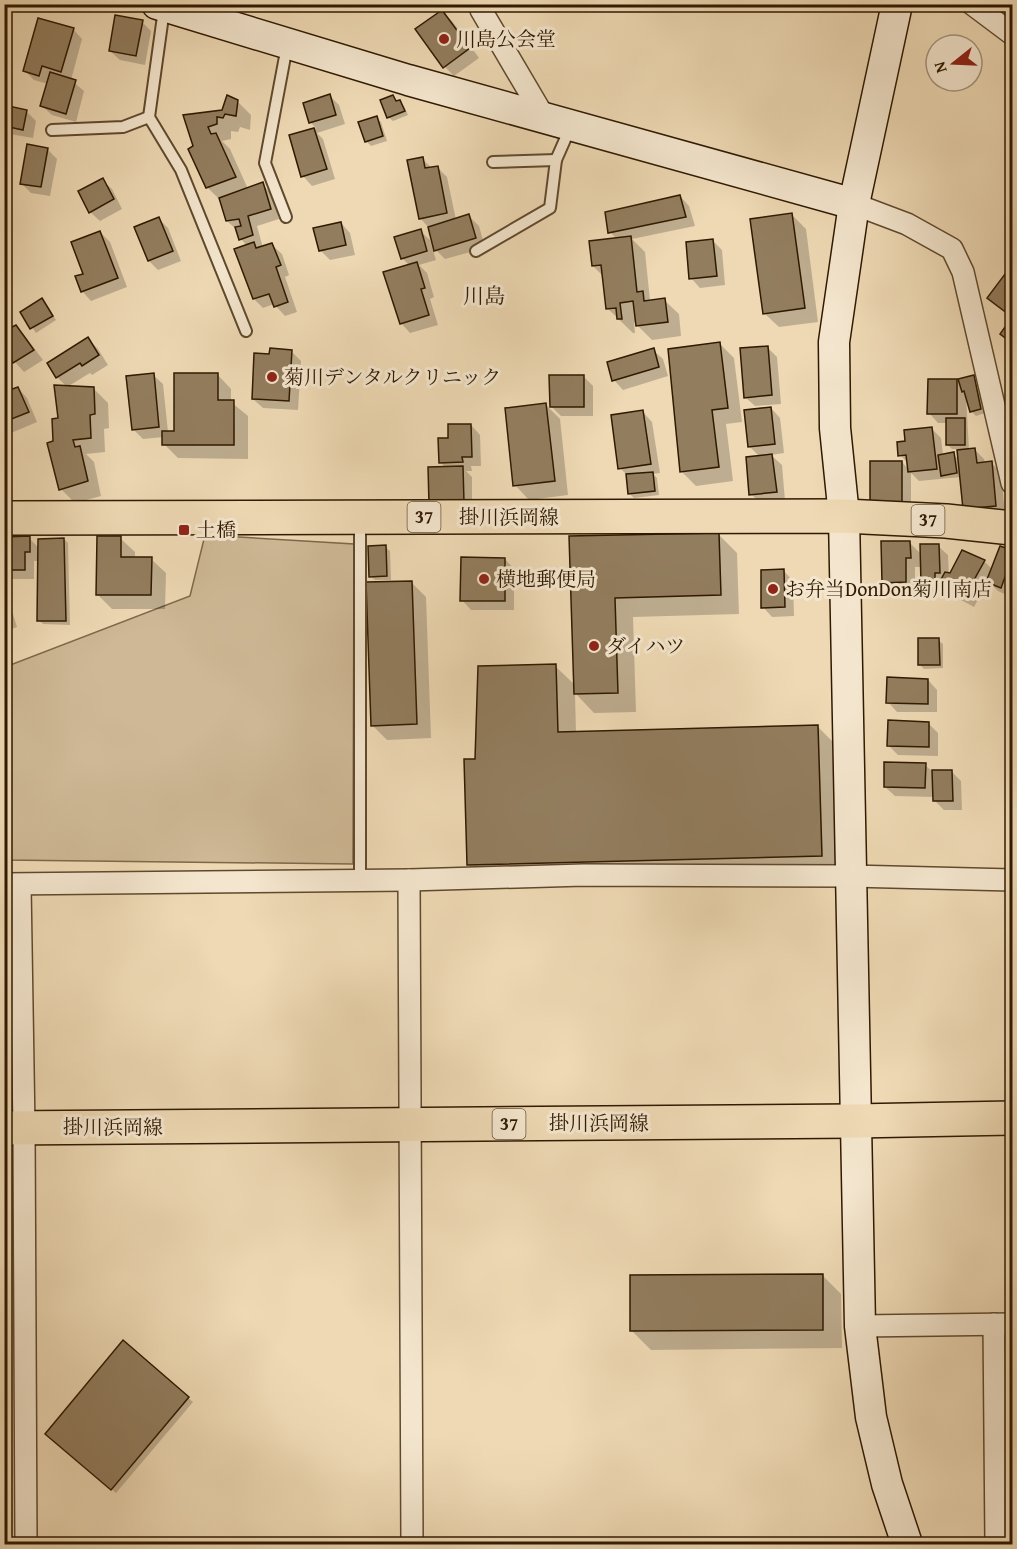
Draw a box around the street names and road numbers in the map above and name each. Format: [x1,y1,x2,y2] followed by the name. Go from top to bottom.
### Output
[408,502,440,532] road number: 37
[459,502,559,531] street label: 掛川浜岡線
[912,505,944,535] road number: 37
[549,1108,649,1137] street label: 掛川浜岡線
[492,1109,526,1139] road number: 37
[63,1112,163,1141] street label: 掛川浜岡線

